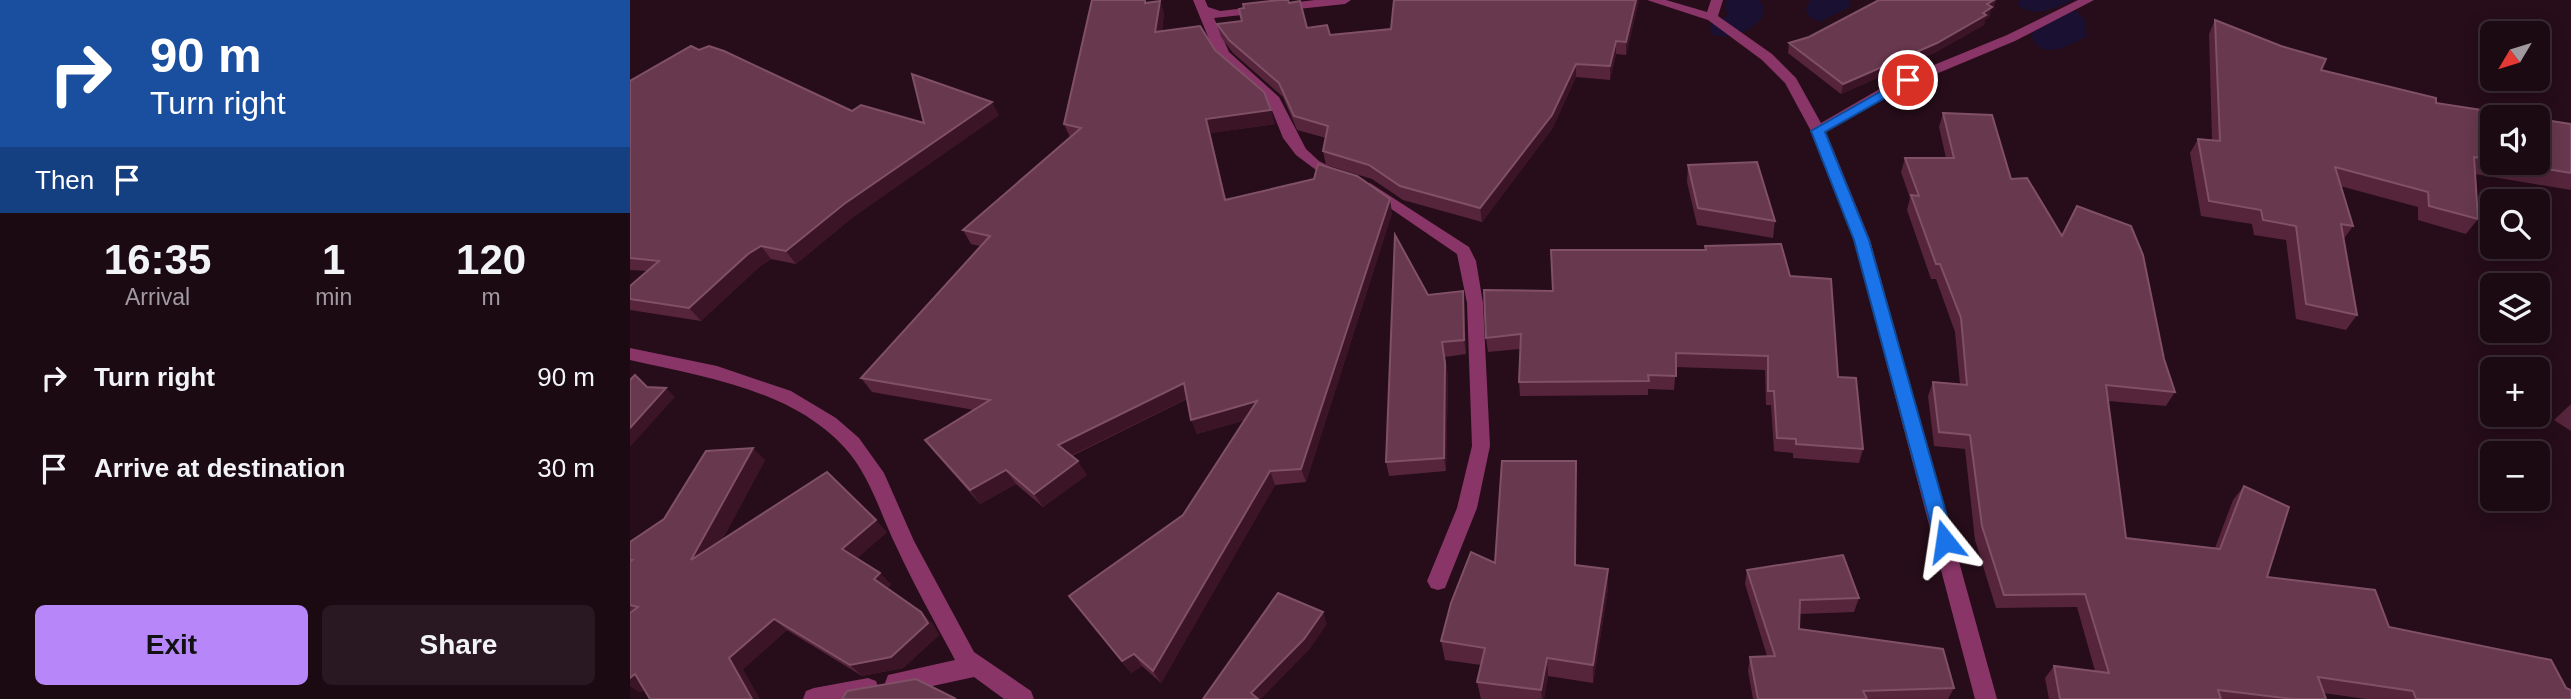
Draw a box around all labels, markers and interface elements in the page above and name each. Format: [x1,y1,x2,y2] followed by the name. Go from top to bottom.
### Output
[2480,21,2550,91] north arrow
[2480,21,2550,511] map controls
[35,28,126,119] icon: right
[150,28,262,82] text: 90 m
[1878,50,1938,110] pin
[1889,61,1927,99] icon: arrive
[150,85,286,121] text: Turn right
[2480,105,2550,175] button: sound
[108,161,146,199] icon: arrive
[35,165,94,195] text: Then
[2480,189,2550,259] button: search
[104,236,211,283] text: 16:35
[322,236,345,283] text: 1
[456,236,526,283] text: 120
[2480,273,2550,343] button: layers
[125,284,190,310] text: Arrival
[315,284,352,310] text: min
[482,284,501,310] text: m
[2480,357,2550,427] button: +
[35,359,73,397] icon: right
[94,362,215,392] text: Turn right
[537,362,595,392] text: 90 m
[2480,441,2550,511] button: −
[35,450,73,488] icon: arrive
[94,453,345,483] text: Arrive at destination
[537,453,595,483] text: 30 m
[1908,504,1982,578] position arrow
[35,605,308,685] button: Exit
[322,605,595,685] button: Share

